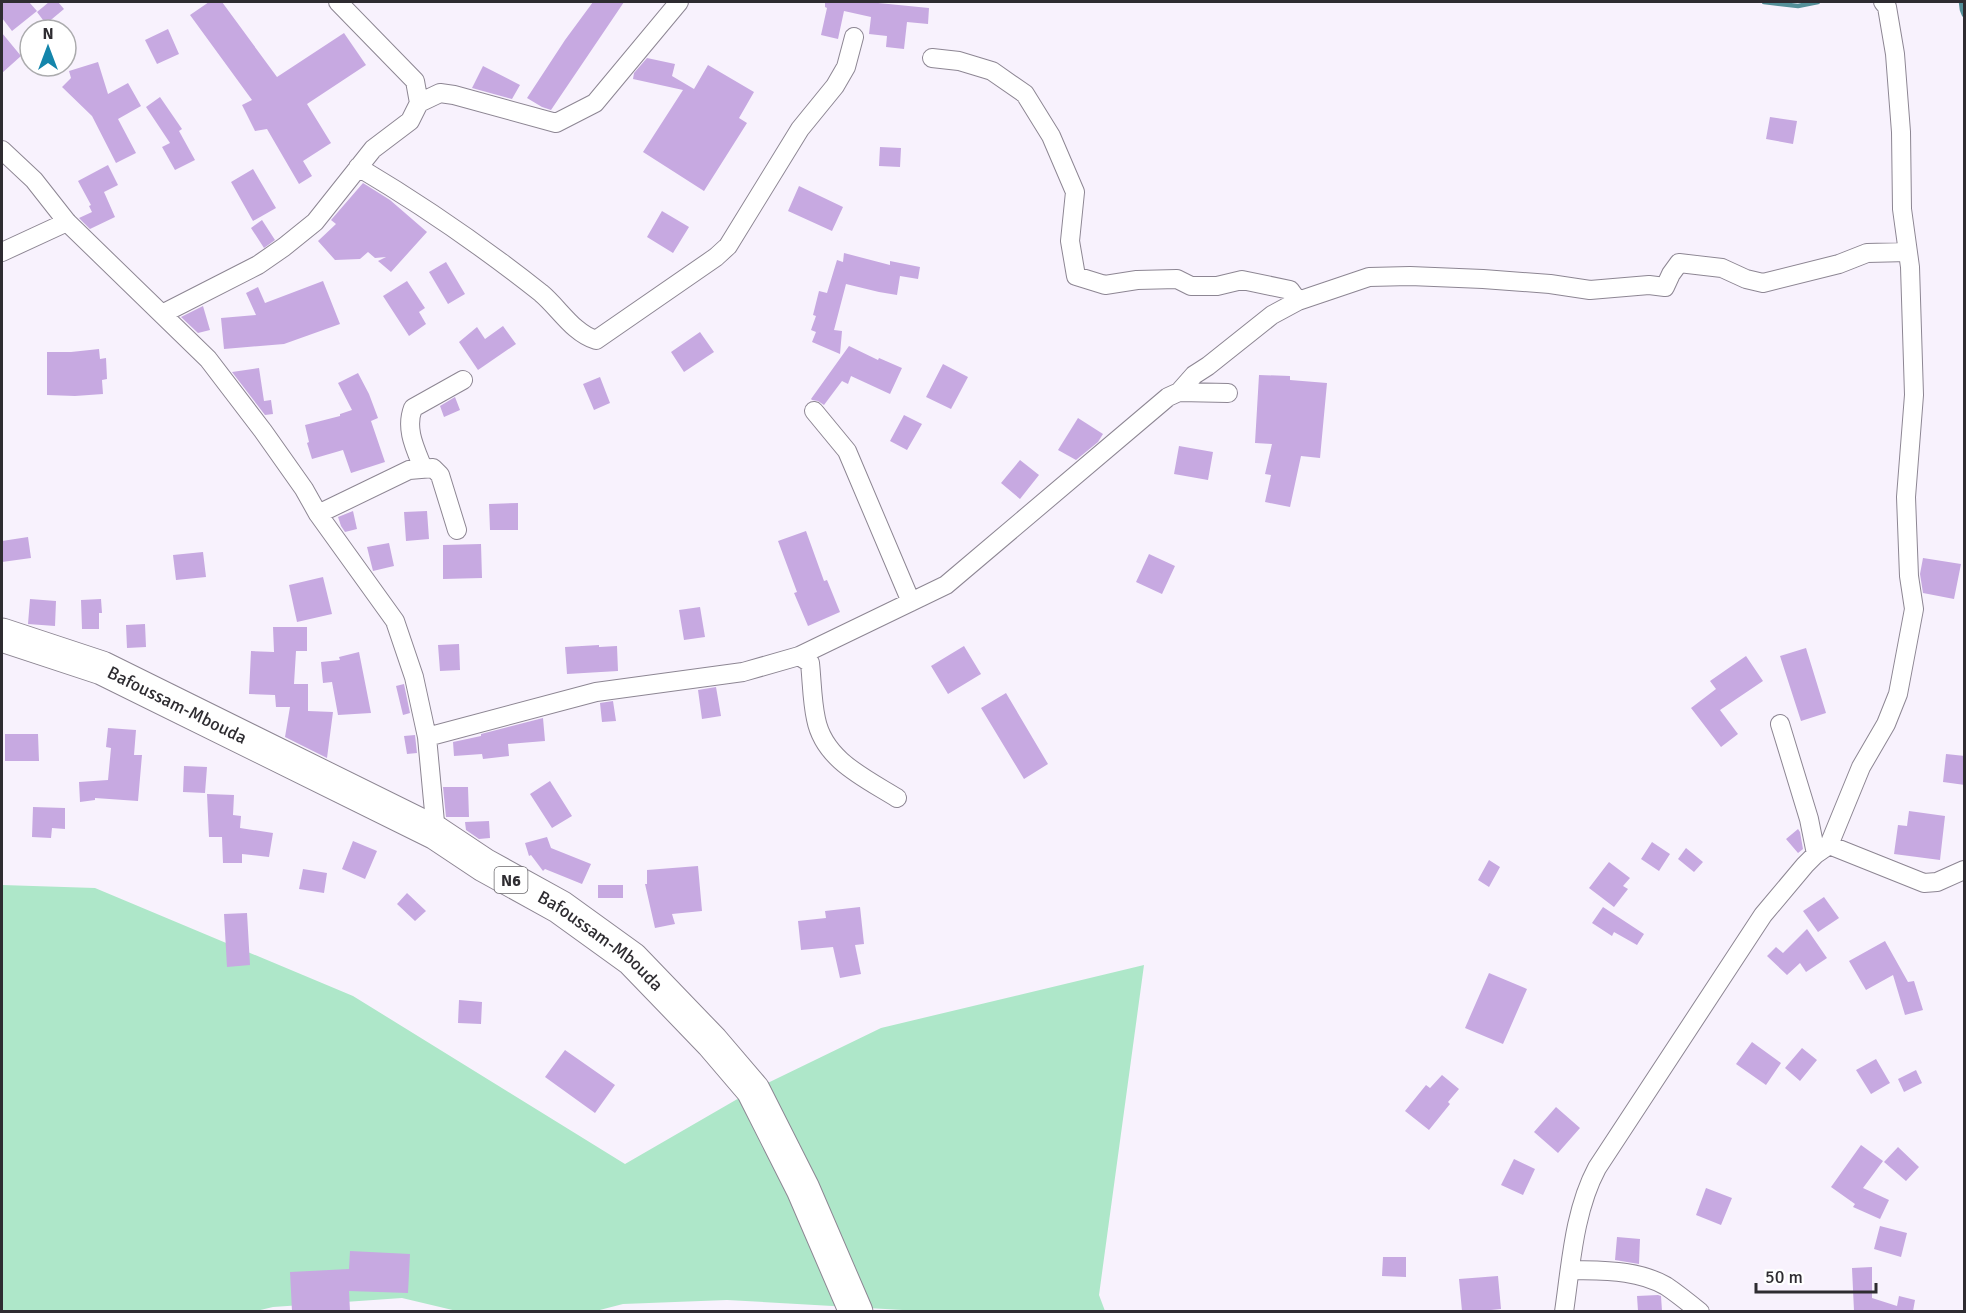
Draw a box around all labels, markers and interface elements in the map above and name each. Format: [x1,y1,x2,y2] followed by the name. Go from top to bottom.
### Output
[18,18,78,78] north arrow
[42,24,54,44] text: N
[104,661,250,749] street label: Bafoussam-Mbouda
[494,867,528,893] road number: N6
[534,886,668,996] street label: Bafoussam-Mbouda
[1756,1256,1876,1294] scale bar
[1765,1266,1803,1288] text: 50 m

